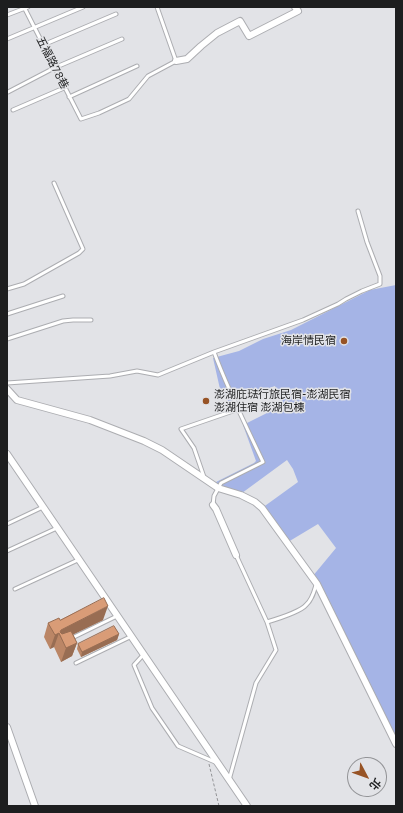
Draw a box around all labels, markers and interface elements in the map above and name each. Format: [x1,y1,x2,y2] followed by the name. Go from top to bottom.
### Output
[33,35,71,91] street label: 五福路78巷
[281,334,336,348] place label: 海岸情民宿
[339,336,349,346] marker: 海岸情民宿
[214,388,350,414] place label: 澎湖庇琺行旅民宿-澎湖民宿 澎湖住宿 澎湖包棟
[201,396,211,406] marker: 澎湖庇琺行旅民宿-澎湖民宿 澎湖住宿 澎湖包棟
[347,757,387,797] north arrow
[366,775,384,793] text: 北

